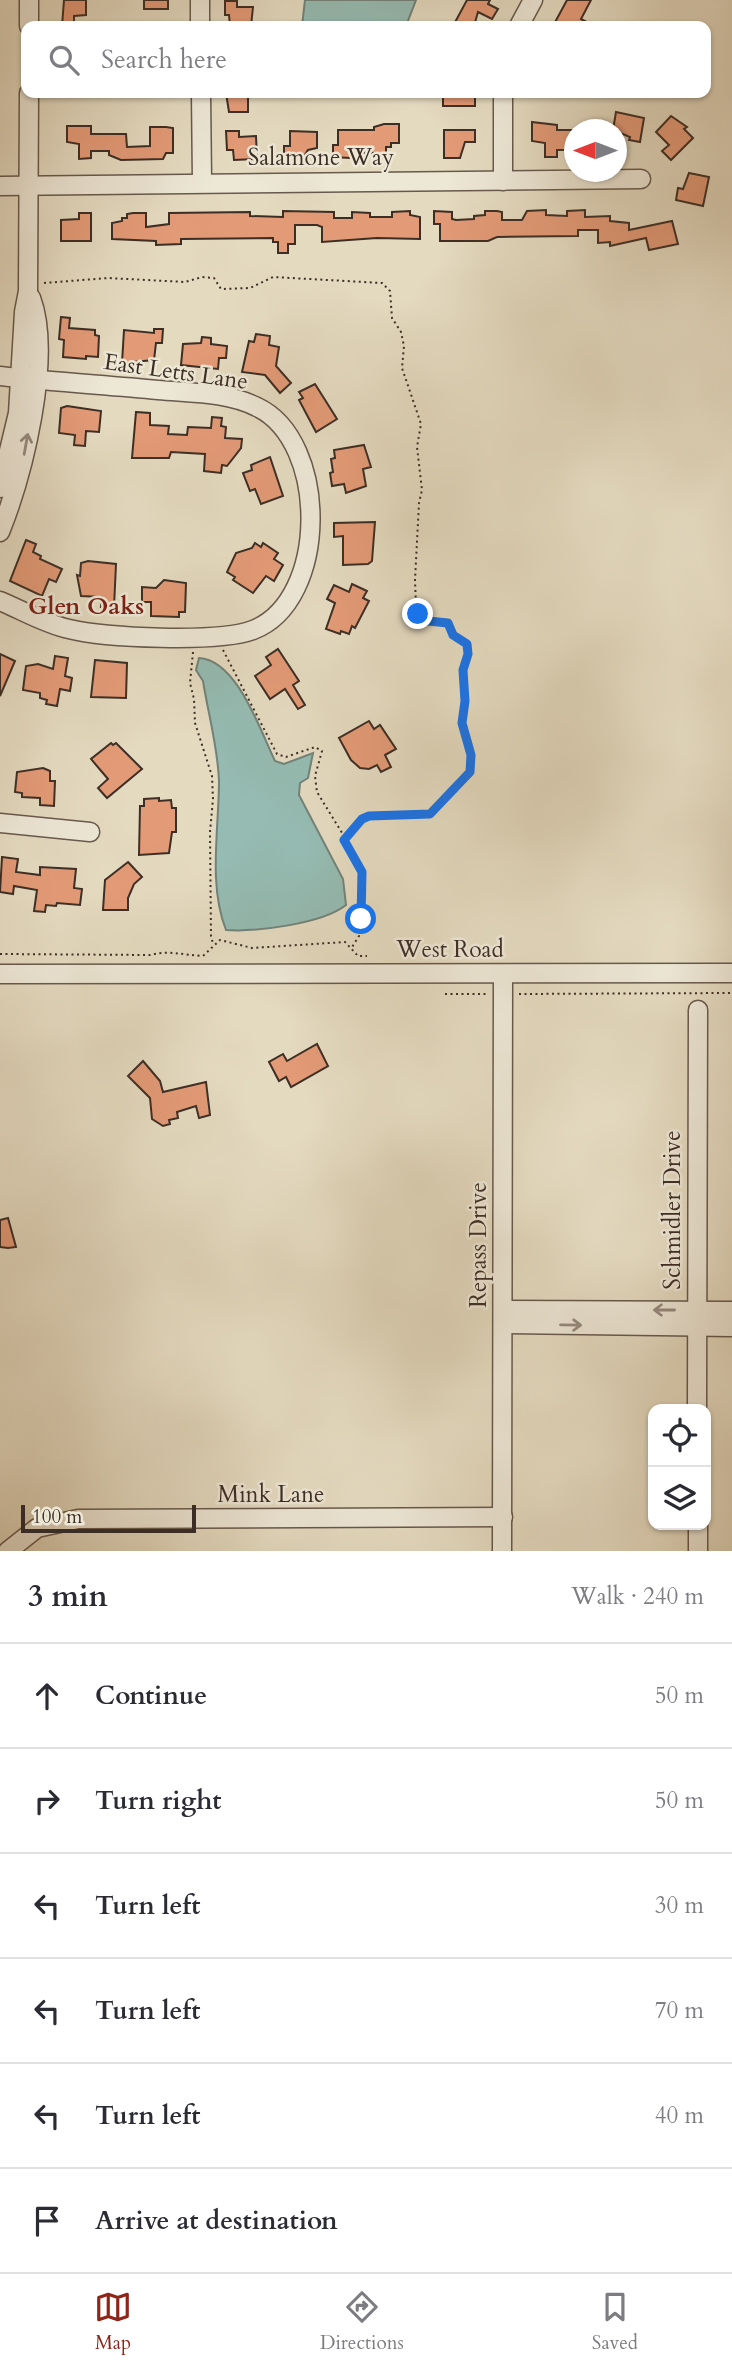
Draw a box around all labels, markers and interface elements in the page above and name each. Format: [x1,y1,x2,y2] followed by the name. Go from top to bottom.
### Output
[21,21,711,98] search box
[45,41,83,79] icon: search
[101,42,227,77] text: Search here
[564,119,627,182] north arrow
[248,142,394,173] street label: Salamone Way
[102,346,250,397] street label: East Letts Lane
[20,433,34,455] one-way arrow
[28,590,144,623] district label: Glen Oaks
[402,598,433,629] route end
[345,903,376,934] route start
[395,934,505,965] street label: West Road
[657,1130,688,1290] street label: Schmidler Drive
[463,1182,494,1308] street label: Repass Drive
[653,1303,676,1317] one-way arrow
[559,1318,582,1332] one-way arrow
[648,1404,711,1530] map controls
[648,1404,711,1467] button: locate
[648,1467,711,1530] button: layers
[217,1479,325,1510] street label: Mink Lane
[21,1502,196,1534] scale bar
[32,1504,82,1530] text: 100 m
[28,1576,108,1617] text: 3 min
[571,1581,704,1612] text: Walk · 240 m
[28,1677,66,1715] icon: ahead
[95,1678,207,1713] text: Continue
[655,1680,704,1711] text: 50 m
[28,1782,66,1820] icon: right
[95,1783,222,1818] text: Turn right
[655,1785,704,1816] text: 50 m
[28,1887,66,1925] icon: left
[95,1888,200,1923] text: Turn left
[655,1890,704,1921] text: 30 m
[28,1992,66,2030] icon: left
[95,1993,200,2028] text: Turn left
[655,1995,704,2026] text: 70 m
[28,2097,66,2135] icon: left
[95,2098,200,2133] text: Turn left
[655,2100,704,2131] text: 40 m
[28,2202,66,2240] icon: arrive
[95,2203,338,2238] text: Arrive at destination
[94,2288,132,2356] tab: Map
[320,2288,404,2356] tab: Directions
[592,2288,638,2356] tab: Saved

